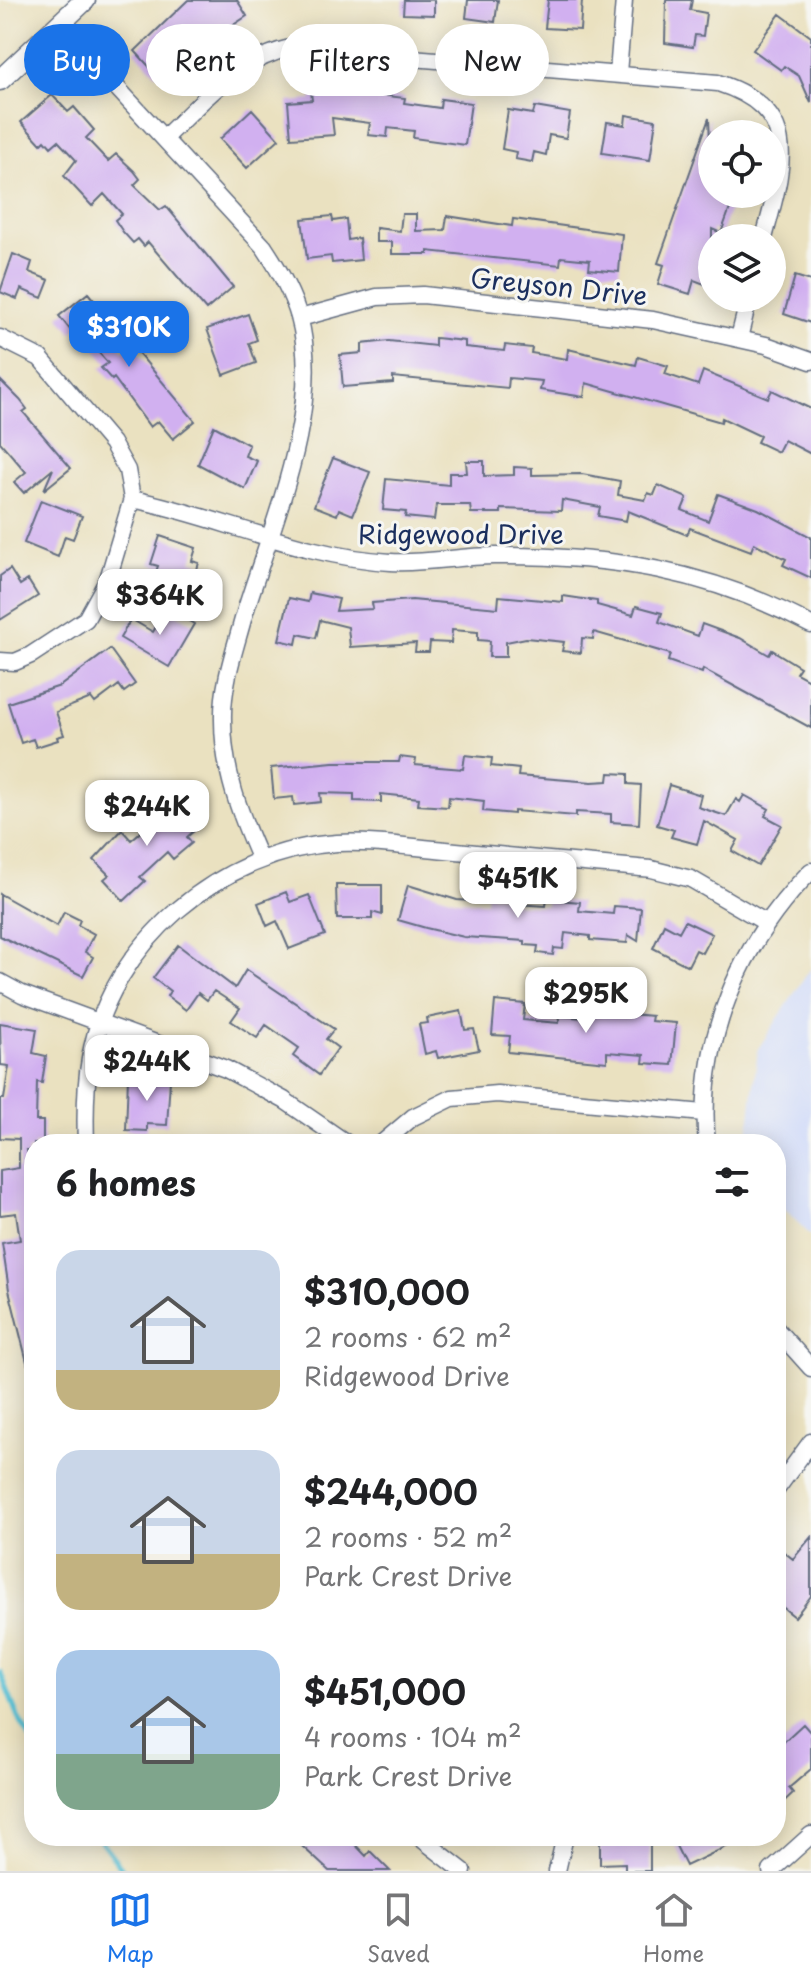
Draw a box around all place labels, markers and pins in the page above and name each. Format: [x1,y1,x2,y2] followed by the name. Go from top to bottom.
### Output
[73,301,185,369] pin: $310K
[104,569,216,637] pin: $364K
[91,780,203,848] pin: $244K
[462,852,574,920] pin: $451K
[530,967,642,1035] pin: $295K
[91,1035,203,1103] pin: $244K

